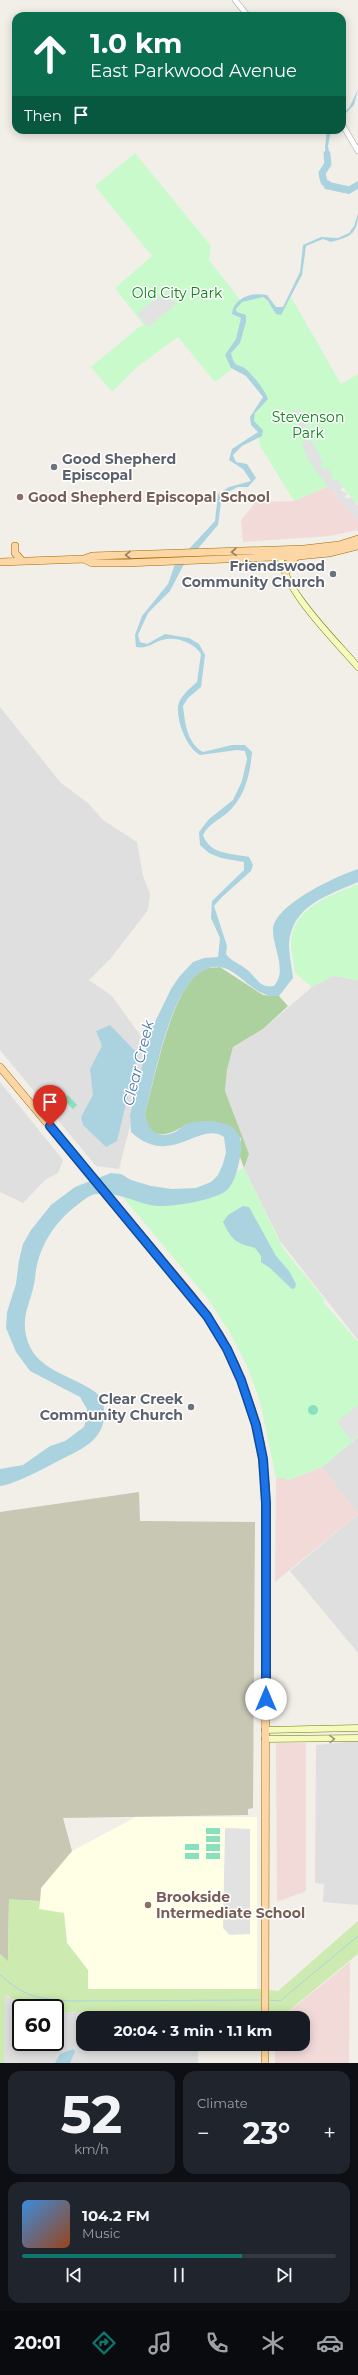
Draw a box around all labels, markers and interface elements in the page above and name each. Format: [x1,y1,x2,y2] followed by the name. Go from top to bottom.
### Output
[90,26,183,60] text: 1.0 km
[24,28,76,80] icon: ahead
[90,60,297,82] text: East Parkwood Avenue
[70,104,92,126] icon: arrive
[24,106,62,125] text: Then
[132,284,223,302] park label: Old City Park
[272,408,344,442] park label: Stevenson Park
[62,450,176,484] place label: Good Shepherd Episcopal
[49,462,59,472] marker: Good Shepherd Episcopal
[28,488,270,506] place label: Good Shepherd Episcopal School
[15,492,25,502] marker: Good Shepherd Episcopal School
[231,547,237,556] one-way arrow
[125,551,131,559] one-way arrow
[182,557,325,591] place label: Friendswood Community Church
[328,569,338,579] marker: Friendswood Community Church
[118,1017,158,1108] water label: Clear Creek
[33,1085,67,1126] pin
[39,1091,61,1113] icon: arrive
[40,1390,184,1424] place label: Clear Creek Community Church
[186,1402,196,1412] marker: Clear Creek Community Church
[245,1678,287,1720] position arrow
[329,1735,335,1744] one-way arrow
[156,1888,305,1922] place label: Brookside Intermediate School
[143,1900,153,1910] marker: Brookside Intermediate School
[12,1999,64,2051] speed limit sign: 60
[114,2021,272,2040] text: 20:04 · 3 min · 1.1 km
[61,2083,122,2146] text: 52
[197,2095,248,2111] text: Climate
[243,2115,290,2152] text: 23°
[197,2120,210,2147] text: −
[323,2120,336,2147] text: +
[74,2141,109,2157] text: km/h
[82,2206,150,2225] text: 104.2 FM
[82,2225,120,2241] text: Music
[63,2264,85,2286] icon: previous
[168,2264,190,2286] icon: pause
[273,2264,295,2286] icon: next
[90,2329,118,2357] icon: directions
[146,2329,174,2357] icon: music
[203,2329,231,2357] icon: phone
[259,2329,287,2357] icon: climate
[316,2329,344,2357] icon: car
[14,2332,61,2354] text: 20:01

